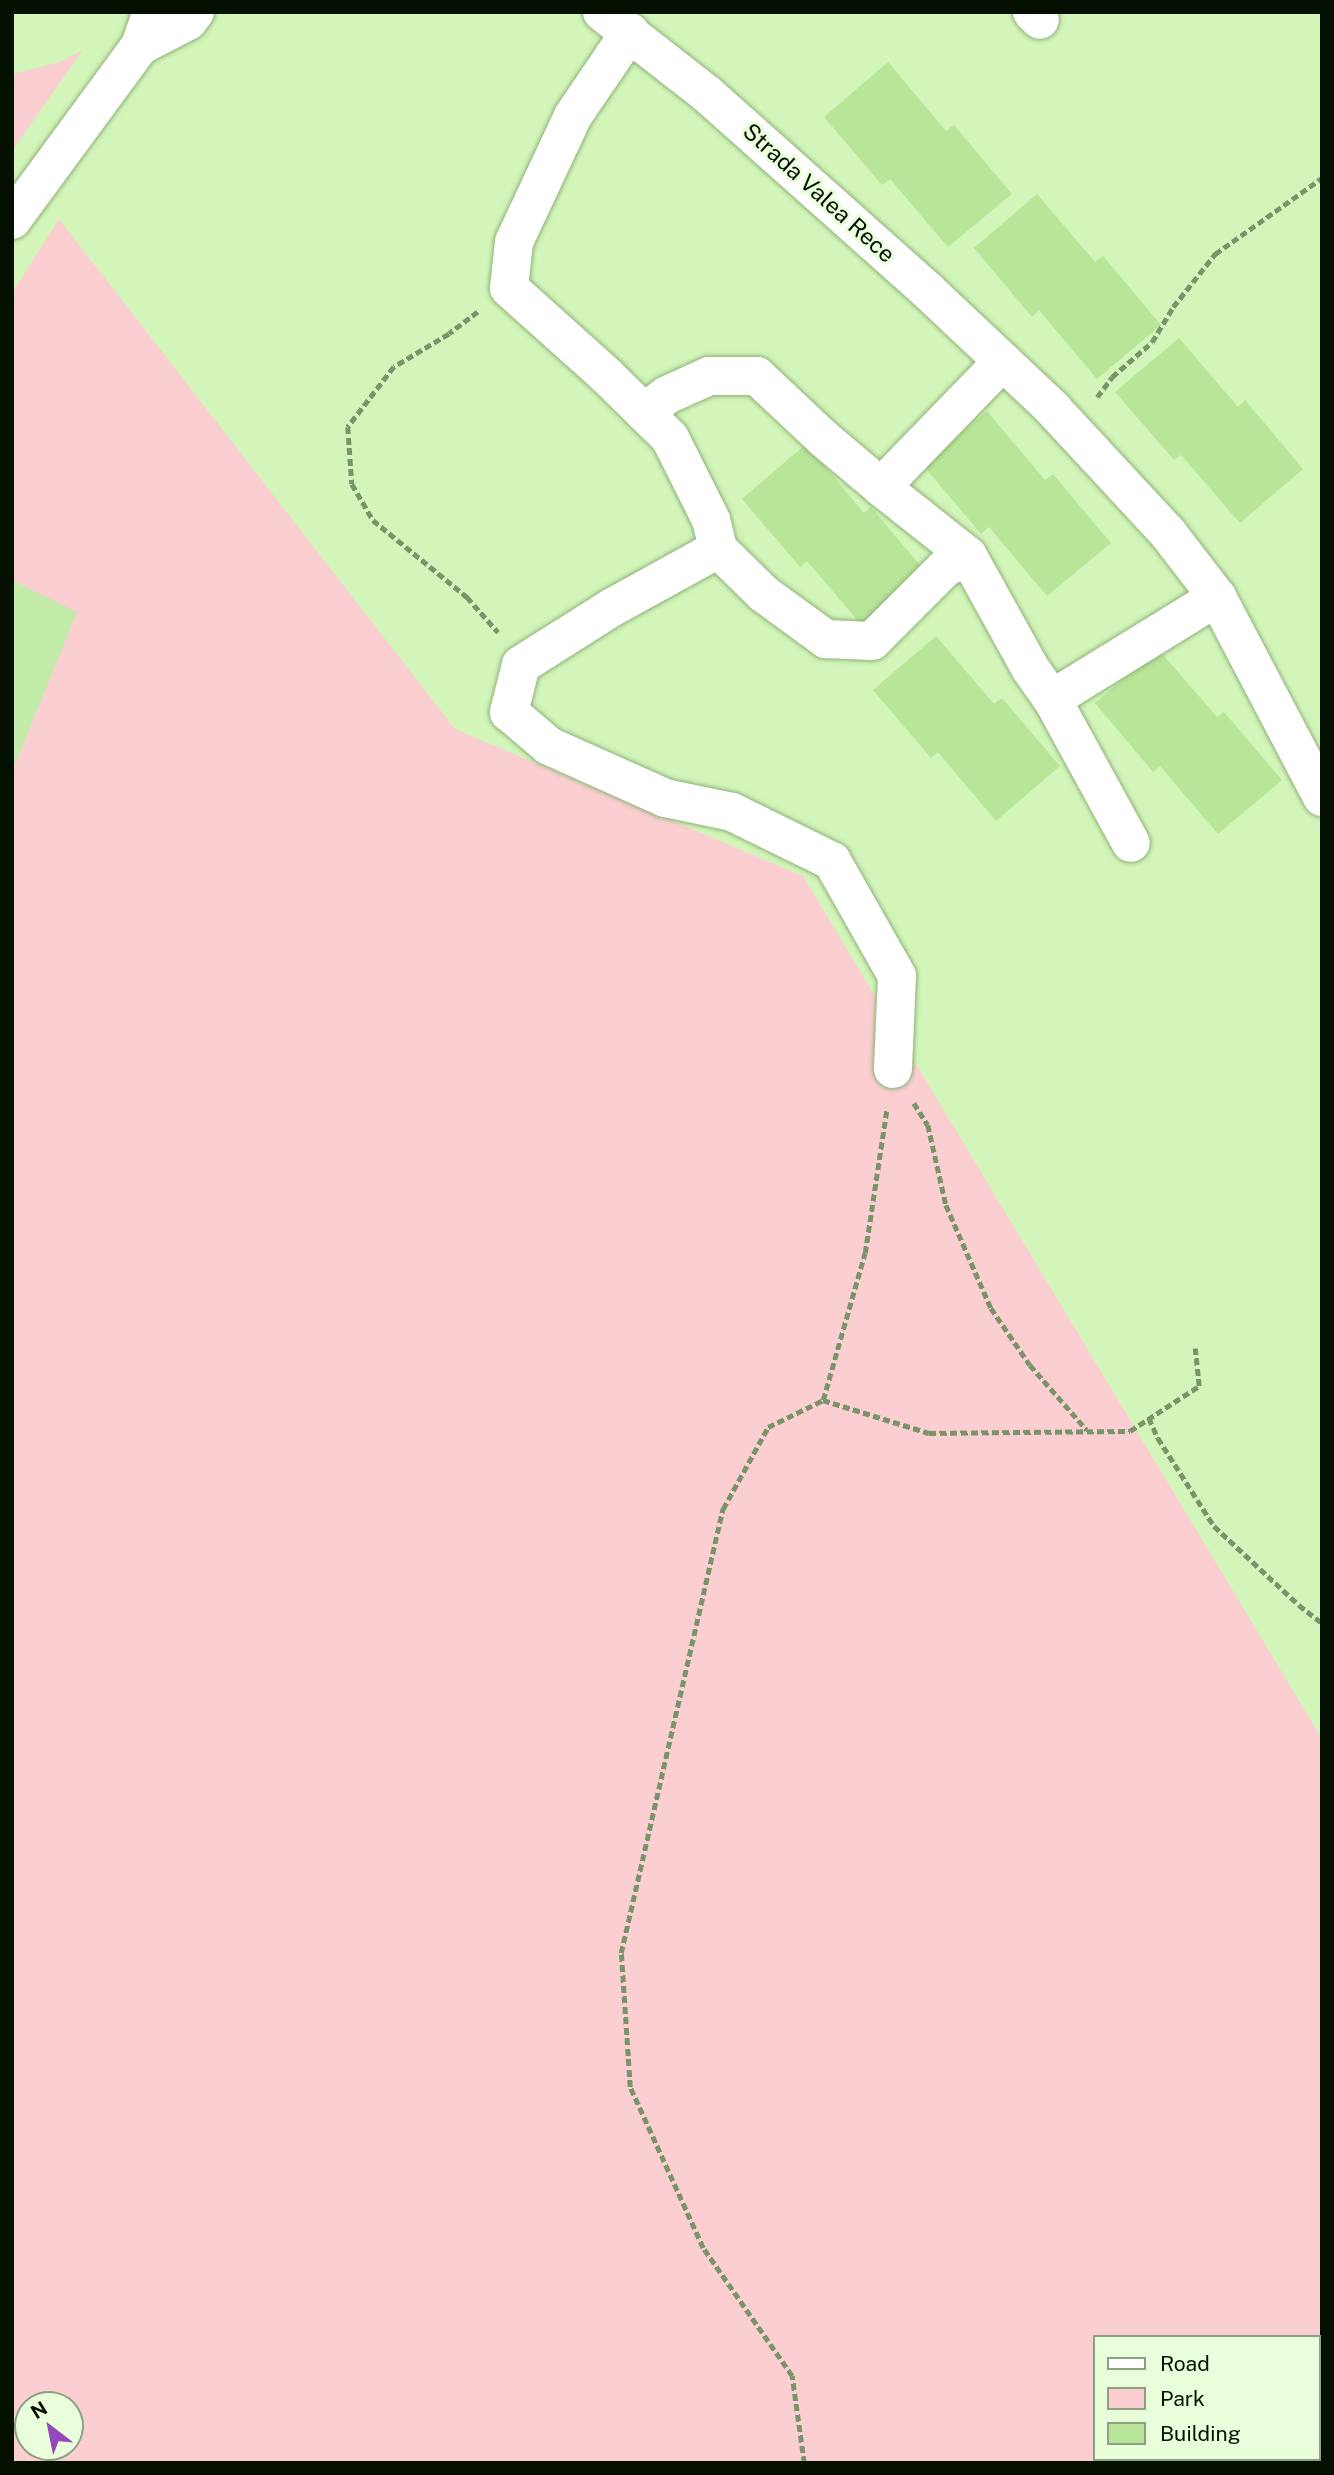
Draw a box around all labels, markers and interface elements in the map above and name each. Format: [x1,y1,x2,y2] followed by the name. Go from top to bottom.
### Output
[737,117,901,269] street label: Strada Valea Rece
[1092,2335,1320,2461] legend
[1160,2351,1210,2376] text: Road
[1160,2386,1205,2411] text: Park
[14,2391,84,2461] north arrow
[27,2397,51,2423] text: N
[1160,2421,1241,2446] text: Building

